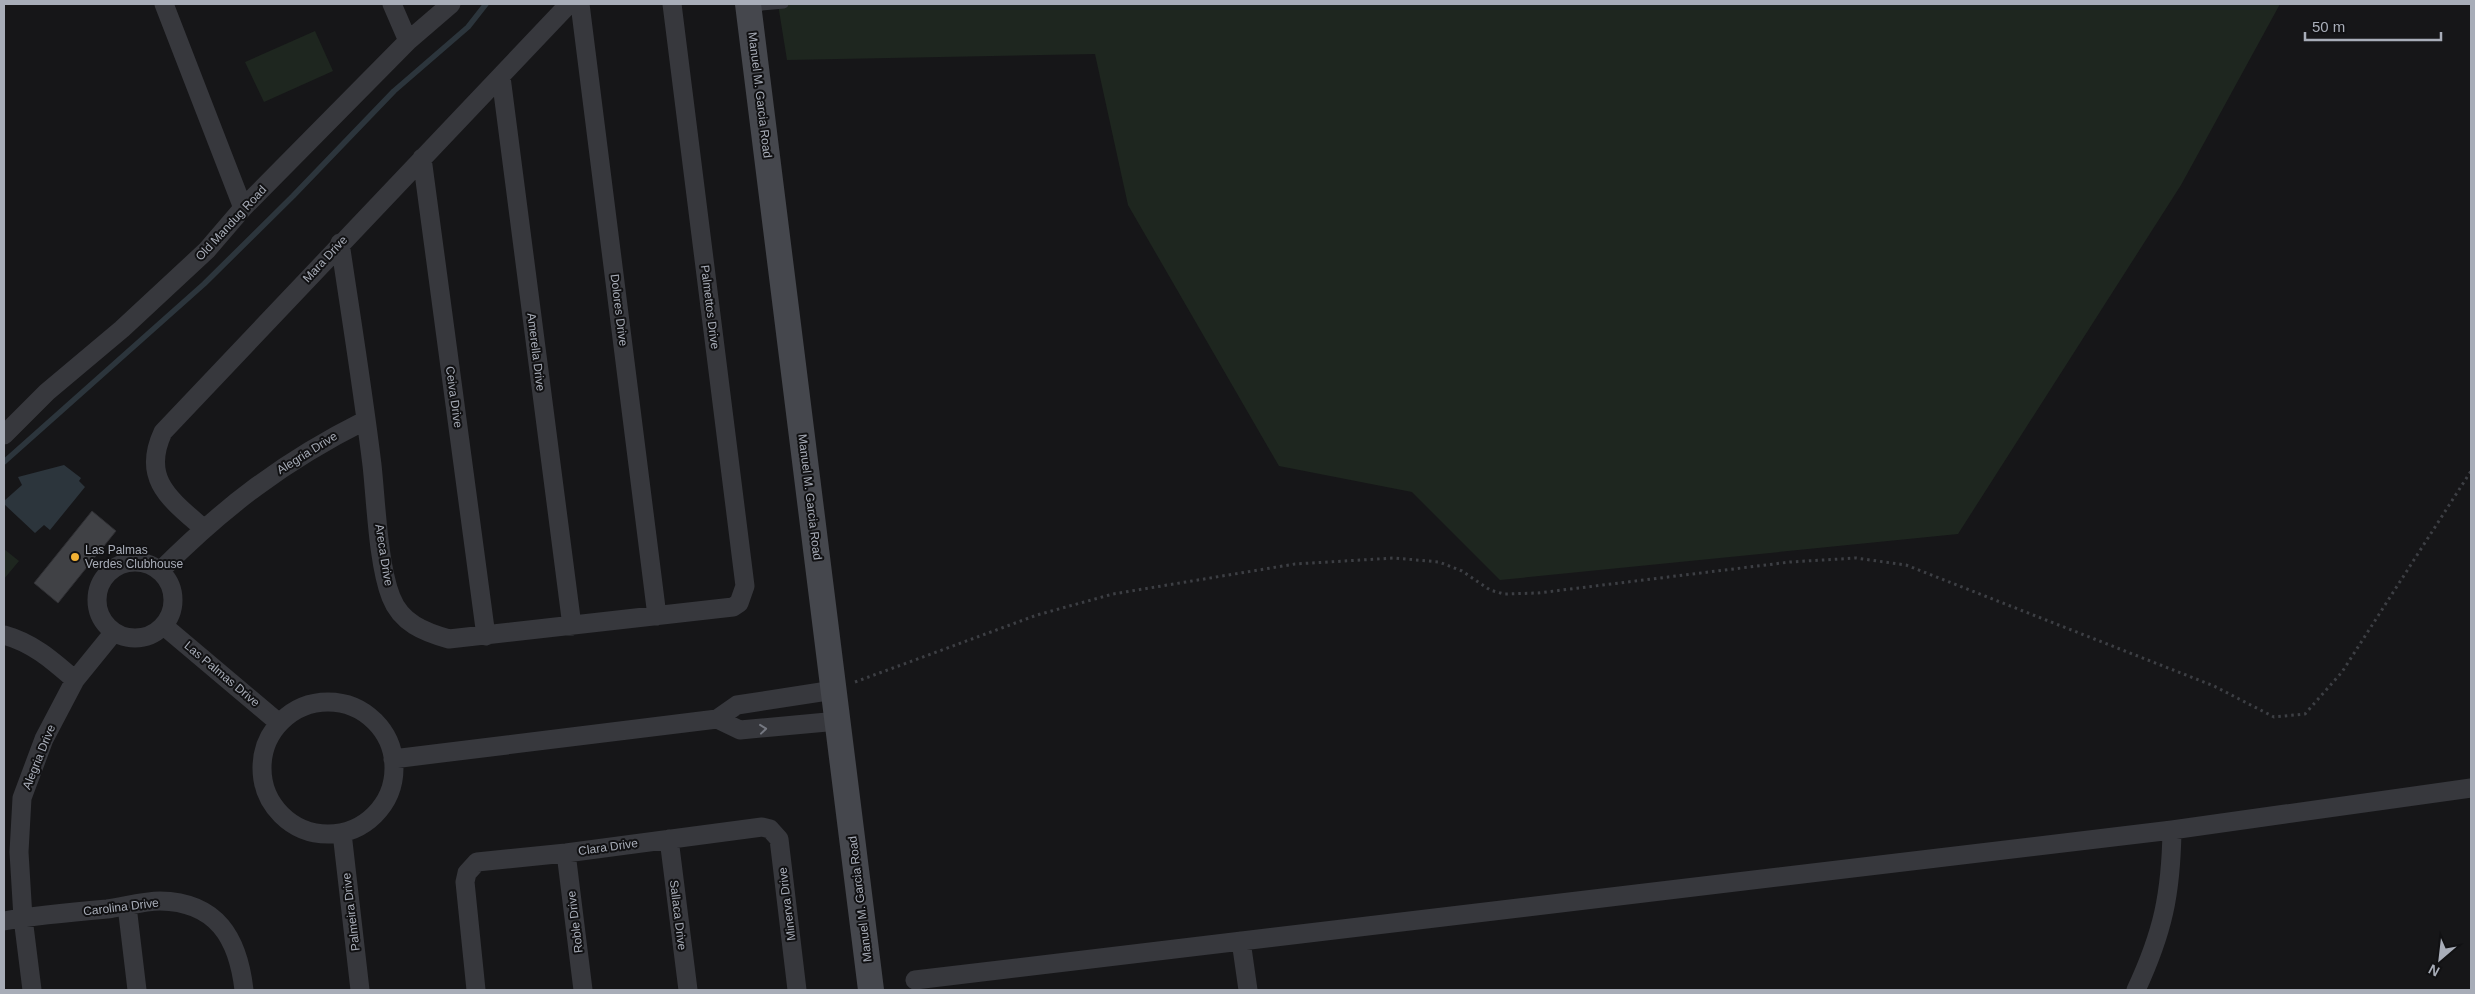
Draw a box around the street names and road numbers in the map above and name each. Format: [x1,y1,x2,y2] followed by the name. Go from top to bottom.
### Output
[745,31,775,159] street label: Manuel M. Garcia Road
[193,183,269,263] street label: Old Mandug Road
[300,233,350,285] street label: Mara Drive
[698,264,722,350] street label: Palmettos Drive
[608,273,630,347] street label: Dolores Drive
[524,312,548,392] street label: Amerella Drive
[443,365,465,429] street label: Ceiva Drive
[274,429,340,477] street label: Alegria Drive
[795,433,825,561] street label: Manuel M. Garcia Road
[372,523,396,587] street label: Areca Drive
[181,638,263,710] street label: Las Palmas Drive
[20,722,58,791] street label: Alegria Drive
[845,835,875,963] street label: Manuel M. Garcia Road
[577,836,639,858] street label: Clara Drive
[776,866,798,942] street label: Minerva Drive
[339,872,363,952] street label: Palmeira Drive
[667,879,689,951] street label: Sallaca Drive
[564,890,586,954] street label: Roble Drive
[82,895,160,919] street label: Carolina Drive

